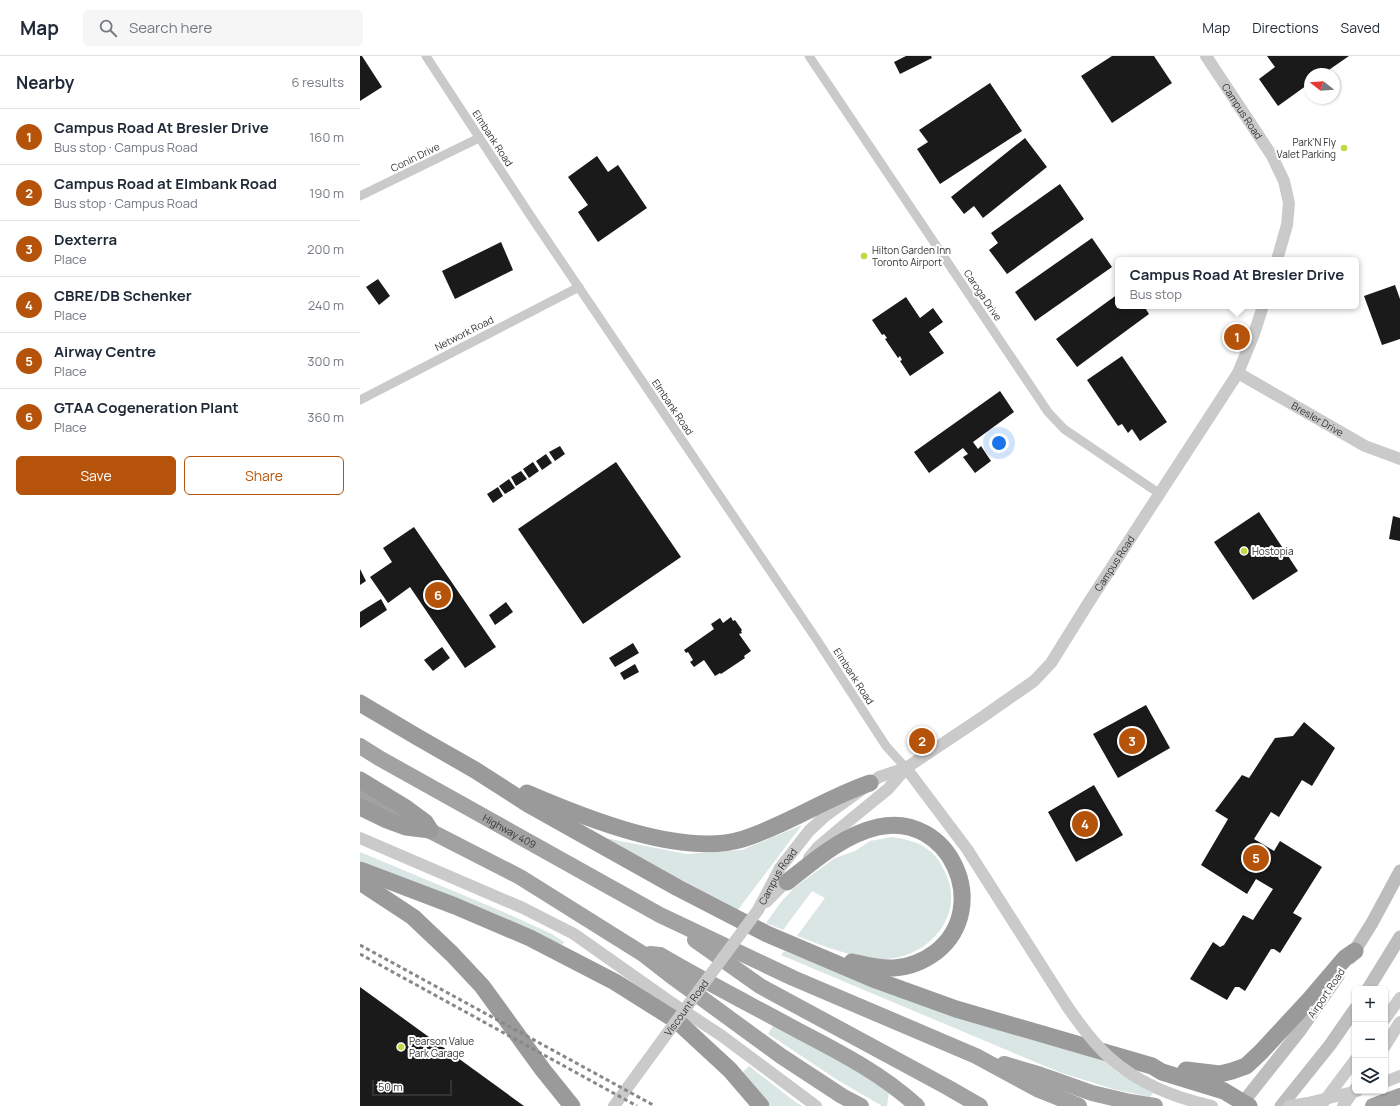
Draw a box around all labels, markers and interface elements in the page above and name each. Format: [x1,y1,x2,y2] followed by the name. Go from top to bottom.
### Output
[83,10,363,46] search box
[20,15,59,41] text: Map
[97,17,119,39] icon: search
[129,17,212,38] text: Search here
[1202,18,1230,37] text: Map
[1252,18,1319,37] text: Directions
[1341,18,1380,37] text: Saved
[1304,68,1340,104] north arrow
[16,71,74,94] text: Nearby
[292,73,344,91] text: 6 results
[1219,80,1266,142] street label: Campus Road
[470,107,517,169] street label: Elmbank Road
[54,117,269,138] text: Campus Road At Bresler Drive
[26,128,32,146] text: 1
[309,128,344,146] text: 160 m
[1277,135,1337,161] place label: Park'N Fly Valet Parking
[54,138,198,156] text: Bus stop · Campus Road
[388,139,442,175] street label: Conin Drive
[1339,143,1349,153] marker: Park'N Fly Valet Parking
[54,173,277,194] text: Campus Road at Elmbank Road
[25,184,33,202] text: 2
[309,184,344,202] text: 190 m
[54,194,198,212] text: Bus stop · Campus Road
[54,229,117,250] text: Dexterra
[25,240,33,258] text: 3
[307,240,344,258] text: 200 m
[872,243,951,269] place label: Hilton Garden Inn Toronto Airport
[54,250,87,268] text: Place
[859,251,869,261] marker: Hilton Garden Inn Toronto Airport
[1115,257,1359,309] popup
[1130,264,1344,285] text: Campus Road At Bresler Drive
[961,267,1005,323] street label: Caroga Drive
[54,285,192,306] text: CBRE/DB Schenker
[1130,285,1182,303] text: Bus stop
[25,296,33,314] text: 4
[308,296,344,314] text: 240 m
[54,306,87,324] text: Place
[432,312,496,354] street label: Network Road
[1224,322,1250,352] pin: 1
[54,341,156,362] text: Airway Centre
[25,352,33,370] text: 5
[307,352,344,370] text: 300 m
[54,362,87,380] text: Place
[649,376,697,438] street label: Elmbank Road
[54,397,239,418] text: GTAA Cogeneration Plant
[1289,398,1347,439] street label: Bresler Drive
[25,408,33,426] text: 6
[307,408,344,426] text: 360 m
[54,418,87,436] text: Place
[989,433,1009,453] your location
[16,456,176,495] button: Save
[184,456,344,495] button: Share
[1091,533,1138,594] street label: Campus Road
[1252,544,1294,558] place label: Hostopia
[1239,546,1249,556] marker: Hostopia
[425,580,451,610] pin: 6
[831,645,878,707] street label: Elmbank Road
[909,726,935,756] pin: 2
[1119,726,1145,756] pin: 3
[1072,809,1098,839] pin: 4
[480,810,539,851] street label: Highway 409
[1243,843,1269,873] pin: 5
[755,845,800,907] street label: Campus Road
[1304,965,1348,1021] street label: Airport Road
[661,977,712,1039] street label: Viscount Road
[1352,986,1388,1094] map controls
[1352,986,1388,1022] button: +
[1352,1022,1388,1058] button: −
[409,1034,474,1060] place label: Pearson Value Park Garage
[396,1042,406,1052] marker: Pearson Value Park Garage
[1352,1058,1388,1094] button: layers
[372,1078,452,1097] scale bar
[378,1079,403,1094] text: 50 m

